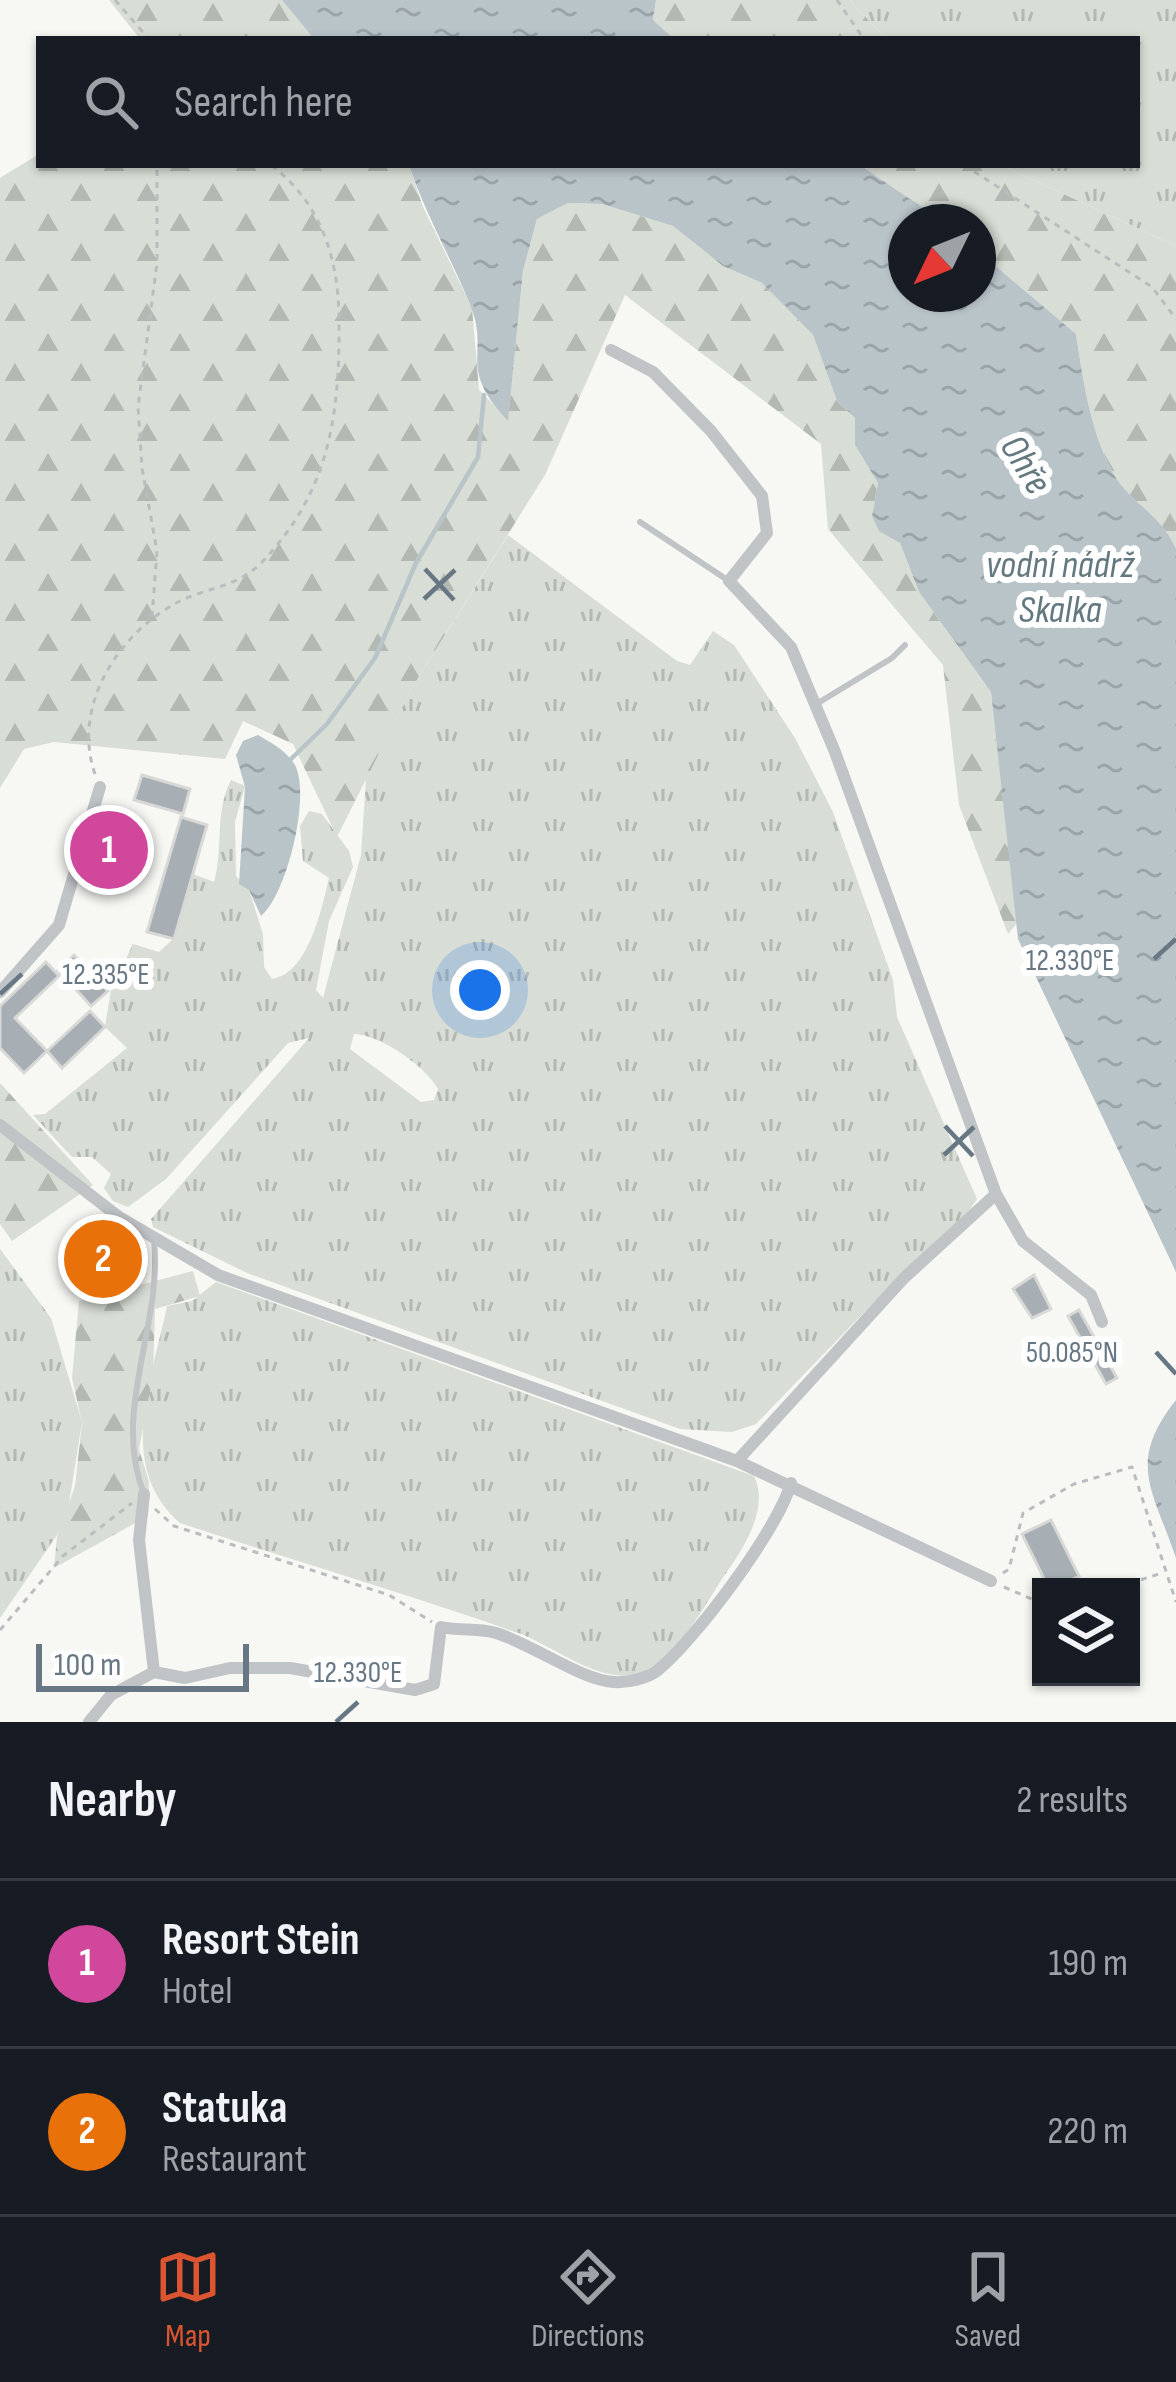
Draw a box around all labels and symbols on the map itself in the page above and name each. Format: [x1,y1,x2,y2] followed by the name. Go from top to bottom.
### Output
[888,204,996,312] north arrow
[989,427,1061,503] water label: Ohře
[986,542,1136,634] water label: vodní nádrž Skalka
[70,805,148,895] pin: 1
[1026,943,1114,979] text: 12.330°E
[62,957,150,993] text: 12.335°E
[450,960,510,1020] your location
[64,1214,142,1304] pin: 2
[1026,1335,1118,1371] text: 50.085°N
[36,1638,249,1691] scale bar
[314,1655,402,1691] text: 12.330°E

